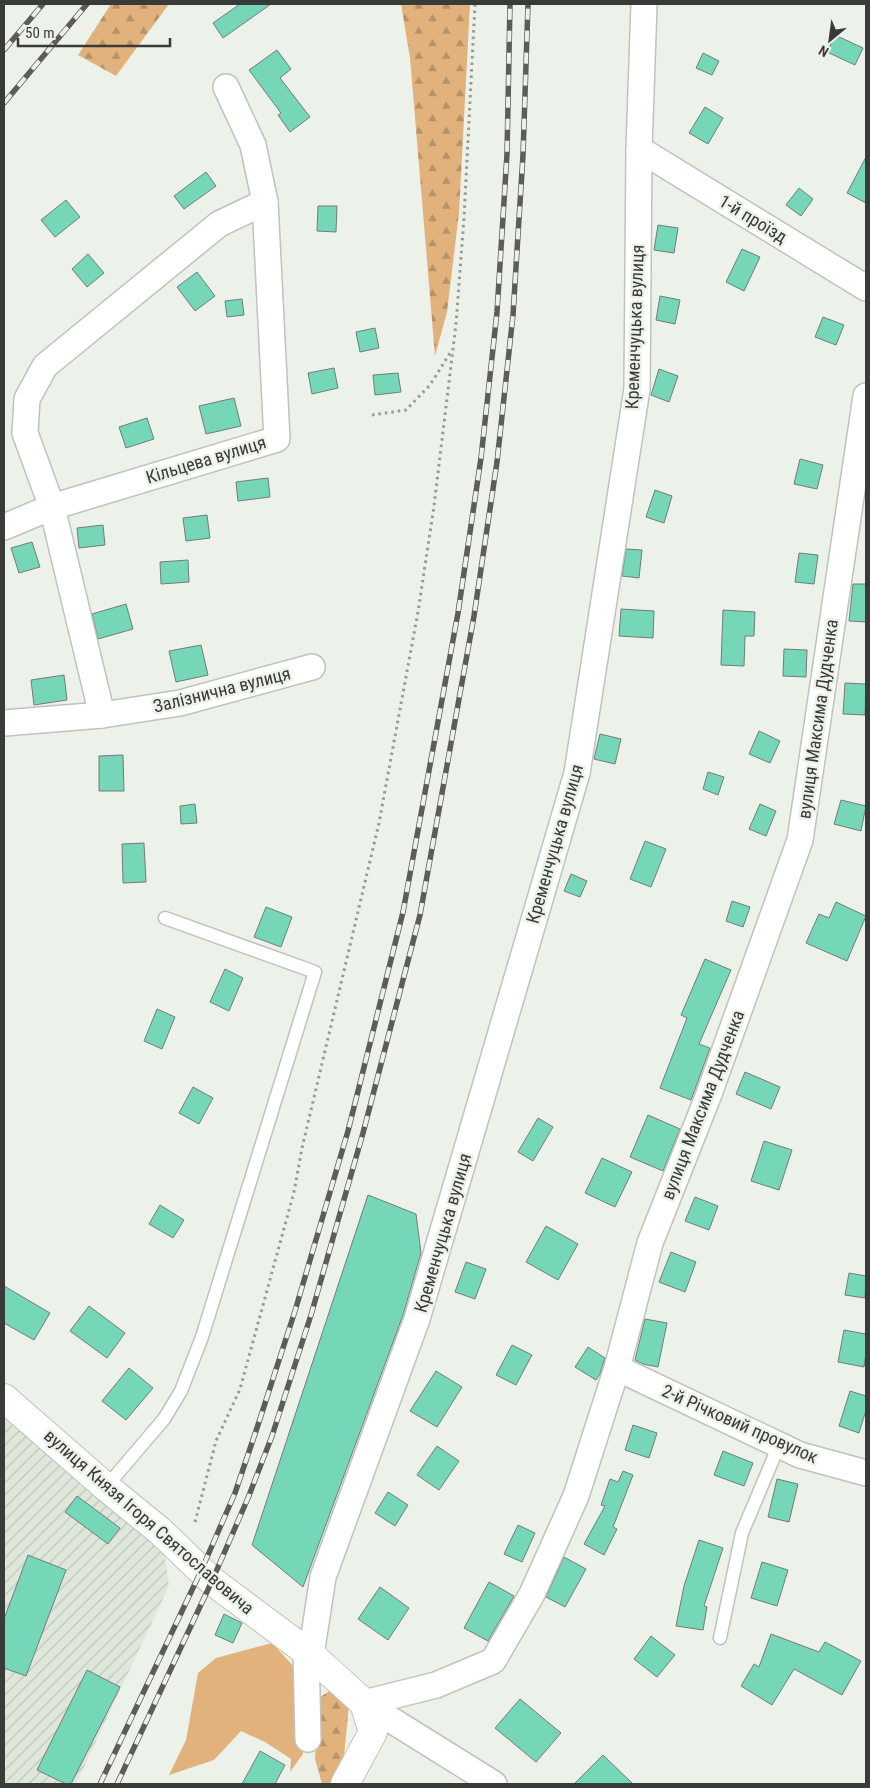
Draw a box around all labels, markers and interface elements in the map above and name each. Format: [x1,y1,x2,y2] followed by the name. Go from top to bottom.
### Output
[18,15,170,47] scale bar
[805,15,855,65] north arrow
[25,24,55,42] text: 50 m
[816,42,831,60] text: N
[715,190,791,247] street label: 1-й проїзд
[621,244,648,410] street label: Кременчуцька вулиця
[143,431,268,488] street label: Кільцева вулиця
[793,618,842,820] street label: вулиця Максима Дудченка
[151,662,293,717] street label: Залізнична вулиця
[522,762,587,926] street label: Кременчуцька вулиця
[657,1007,748,1203] street label: вулиця Максима Дудченка
[410,1151,475,1315] street label: Кременчуцька вулиця
[659,1380,822,1468] street label: 2-й Річковий провулок
[40,1425,259,1618] street label: вулиця Князя Ігоря Святославовича

